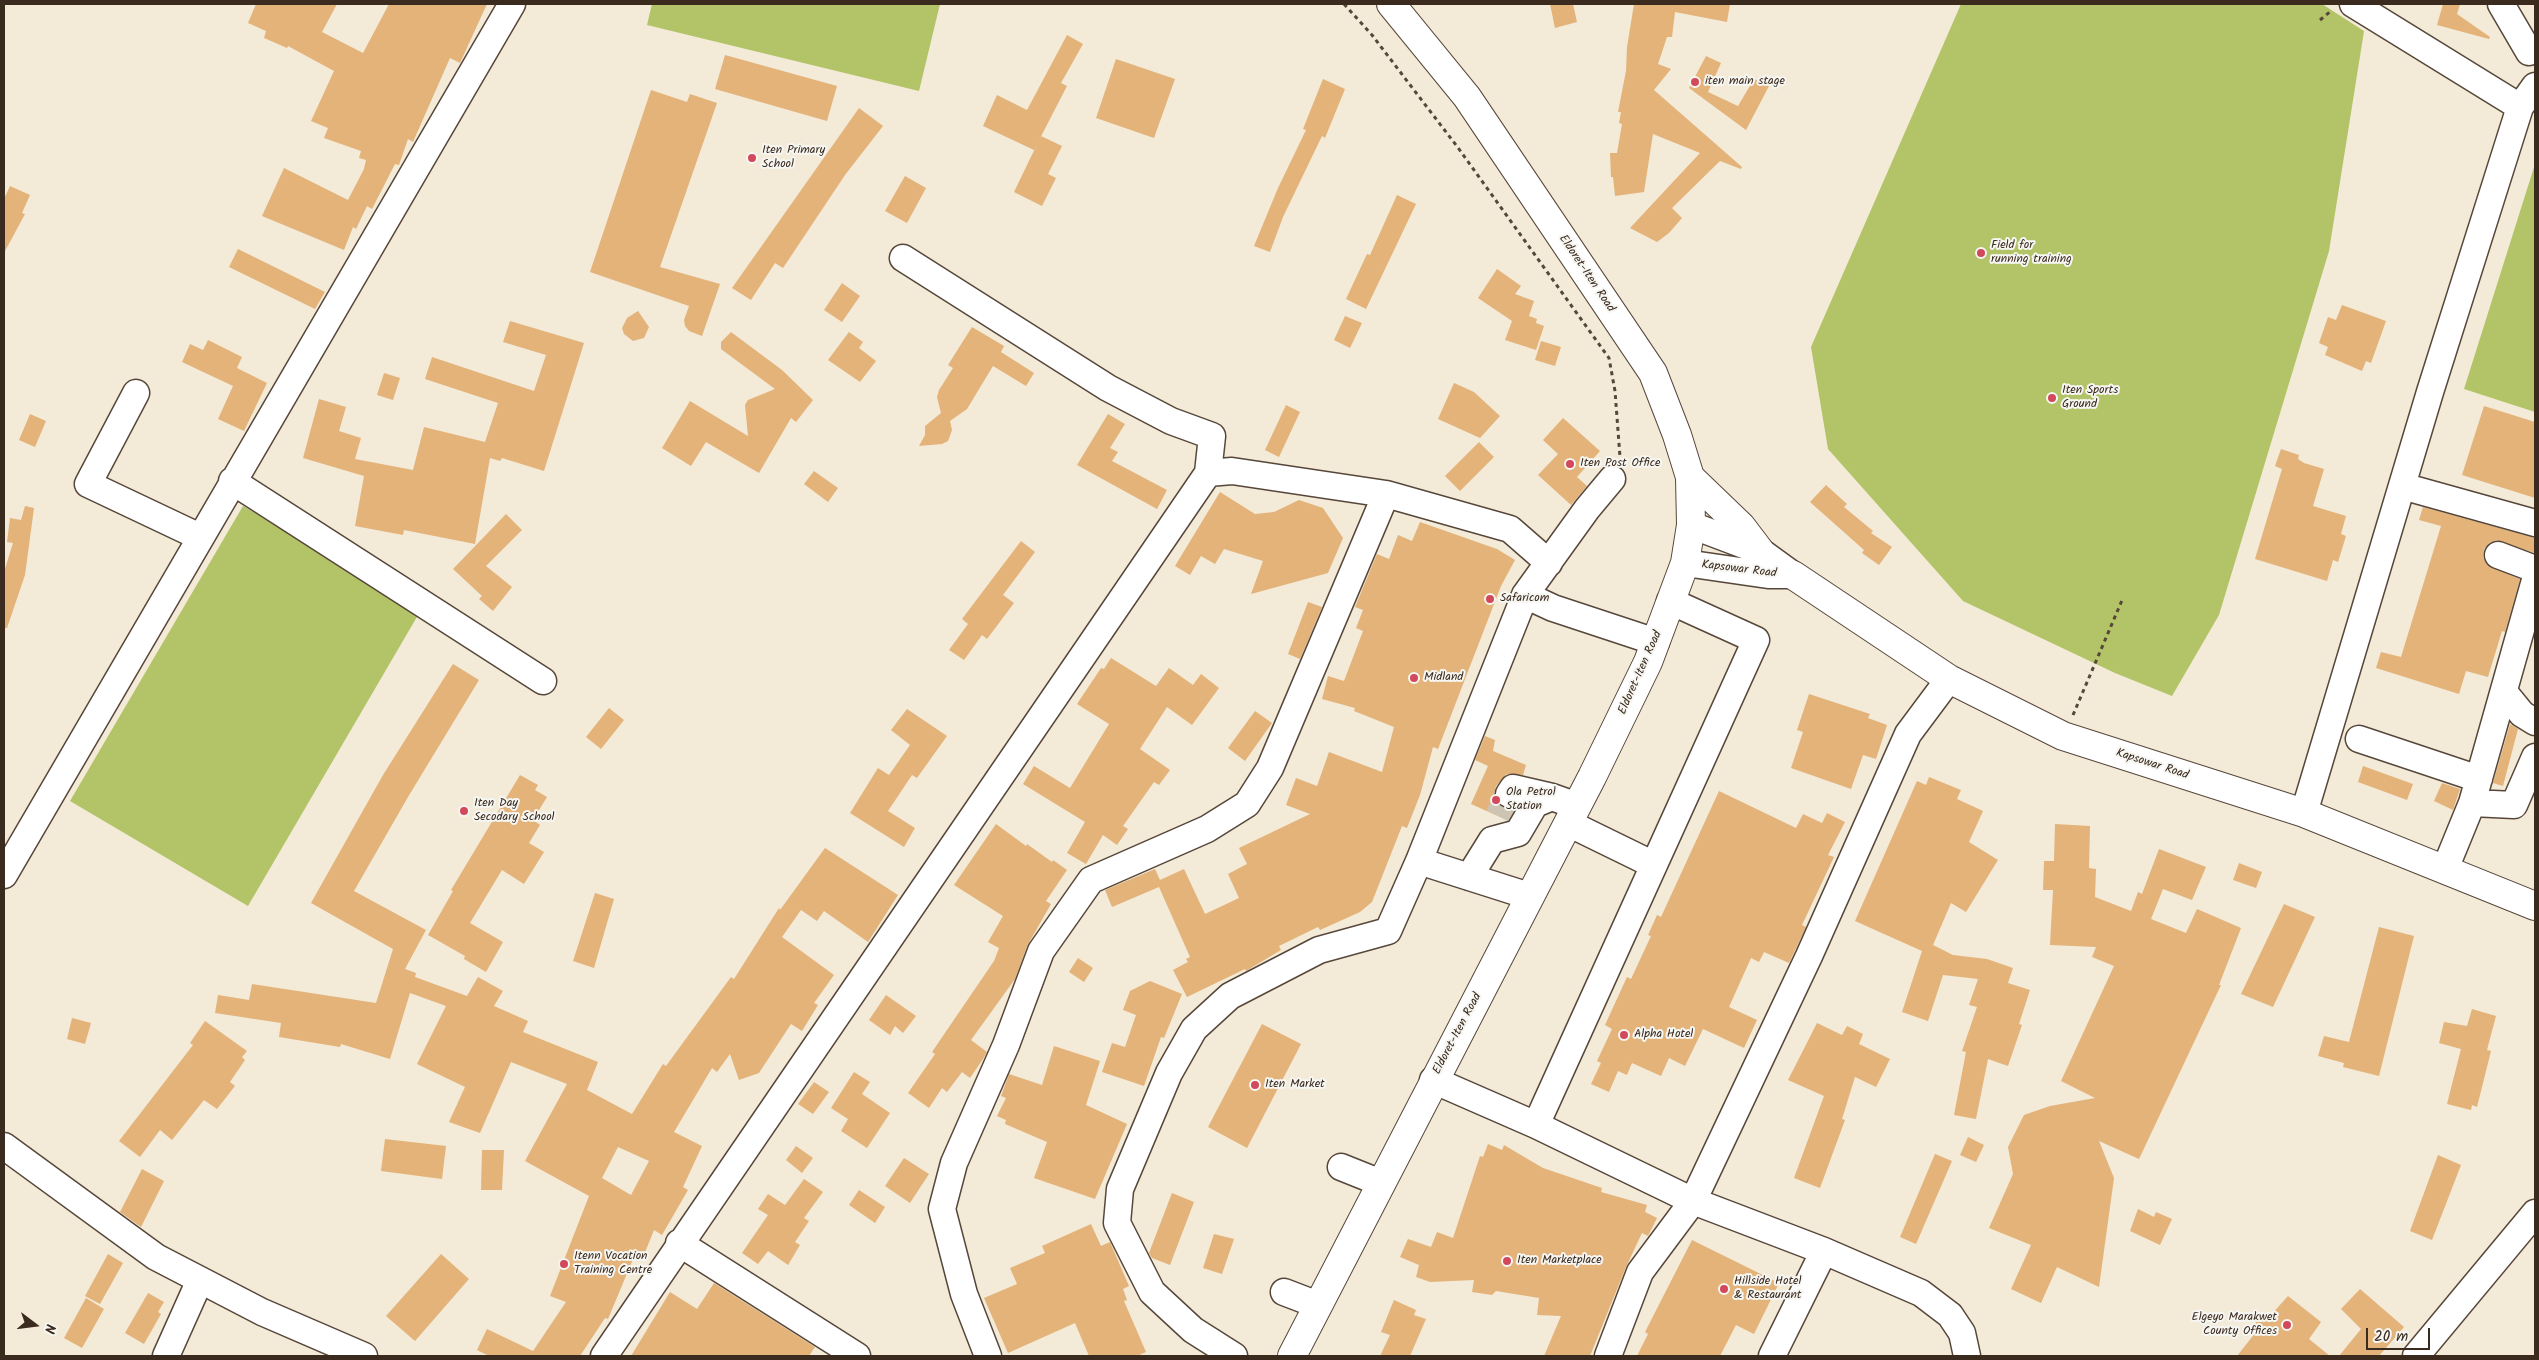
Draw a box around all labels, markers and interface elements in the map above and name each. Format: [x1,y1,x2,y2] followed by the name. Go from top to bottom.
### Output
[1705,75,1785,89] place label: iten main stage
[1689,76,1701,88] marker: iten main stage
[762,144,825,172] place label: Iten Primary School
[746,152,758,164] marker: Iten Primary School
[1555,233,1617,315] street label: Eldoret-Iten Road
[1991,239,2072,267] place label: Field for running training
[1975,247,1987,259] marker: Field for running training
[2062,384,2118,412] place label: Iten Sports Ground
[2046,392,2058,404] marker: Iten Sports Ground
[1580,457,1660,471] place label: Iten Post Office
[1564,458,1576,470] marker: Iten Post Office
[1701,558,1777,582] street label: Kapsowar Road
[1500,592,1549,606] place label: Safaricom
[1484,593,1496,605] marker: Safaricom
[1616,629,1666,717] street label: Eldoret-Iten Road
[1424,671,1463,685] place label: Midland
[1408,672,1420,684] marker: Midland
[2114,746,2190,784] street label: Kapsowar Road
[1506,786,1556,814] place label: Ola Petrol Station
[1490,794,1502,806] marker: Ola Petrol Station
[474,797,555,825] place label: Iten Day Secodary School
[458,805,470,817] marker: Iten Day Secodary School
[1431,991,1485,1077] street label: Eldoret-Iten Road
[1634,1028,1693,1042] place label: Alpha Hotel
[1618,1029,1630,1041] marker: Alpha Hotel
[1265,1078,1325,1092] place label: Iten Market
[1249,1079,1261,1091] marker: Iten Market
[574,1250,652,1278] place label: Itenn Vocation Training Centre
[1517,1254,1602,1268] place label: Iten Marketplace
[1501,1255,1513,1267] marker: Iten Marketplace
[558,1258,570,1270] marker: Itenn Vocation Training Centre
[1734,1275,1801,1303] place label: Hillside Hotel & Restaurant
[1718,1283,1730,1295] marker: Hillside Hotel & Restaurant
[10,1300,60,1350] north arrow
[2192,1311,2277,1339] place label: Elgeyo Marakwet County Offices
[2369,1318,2433,1350] scale bar
[2281,1319,2293,1331] marker: Elgeyo Marakwet County Offices
[38,1322,61,1336] text: N
[2374,1325,2408,1349] text: 20 m

